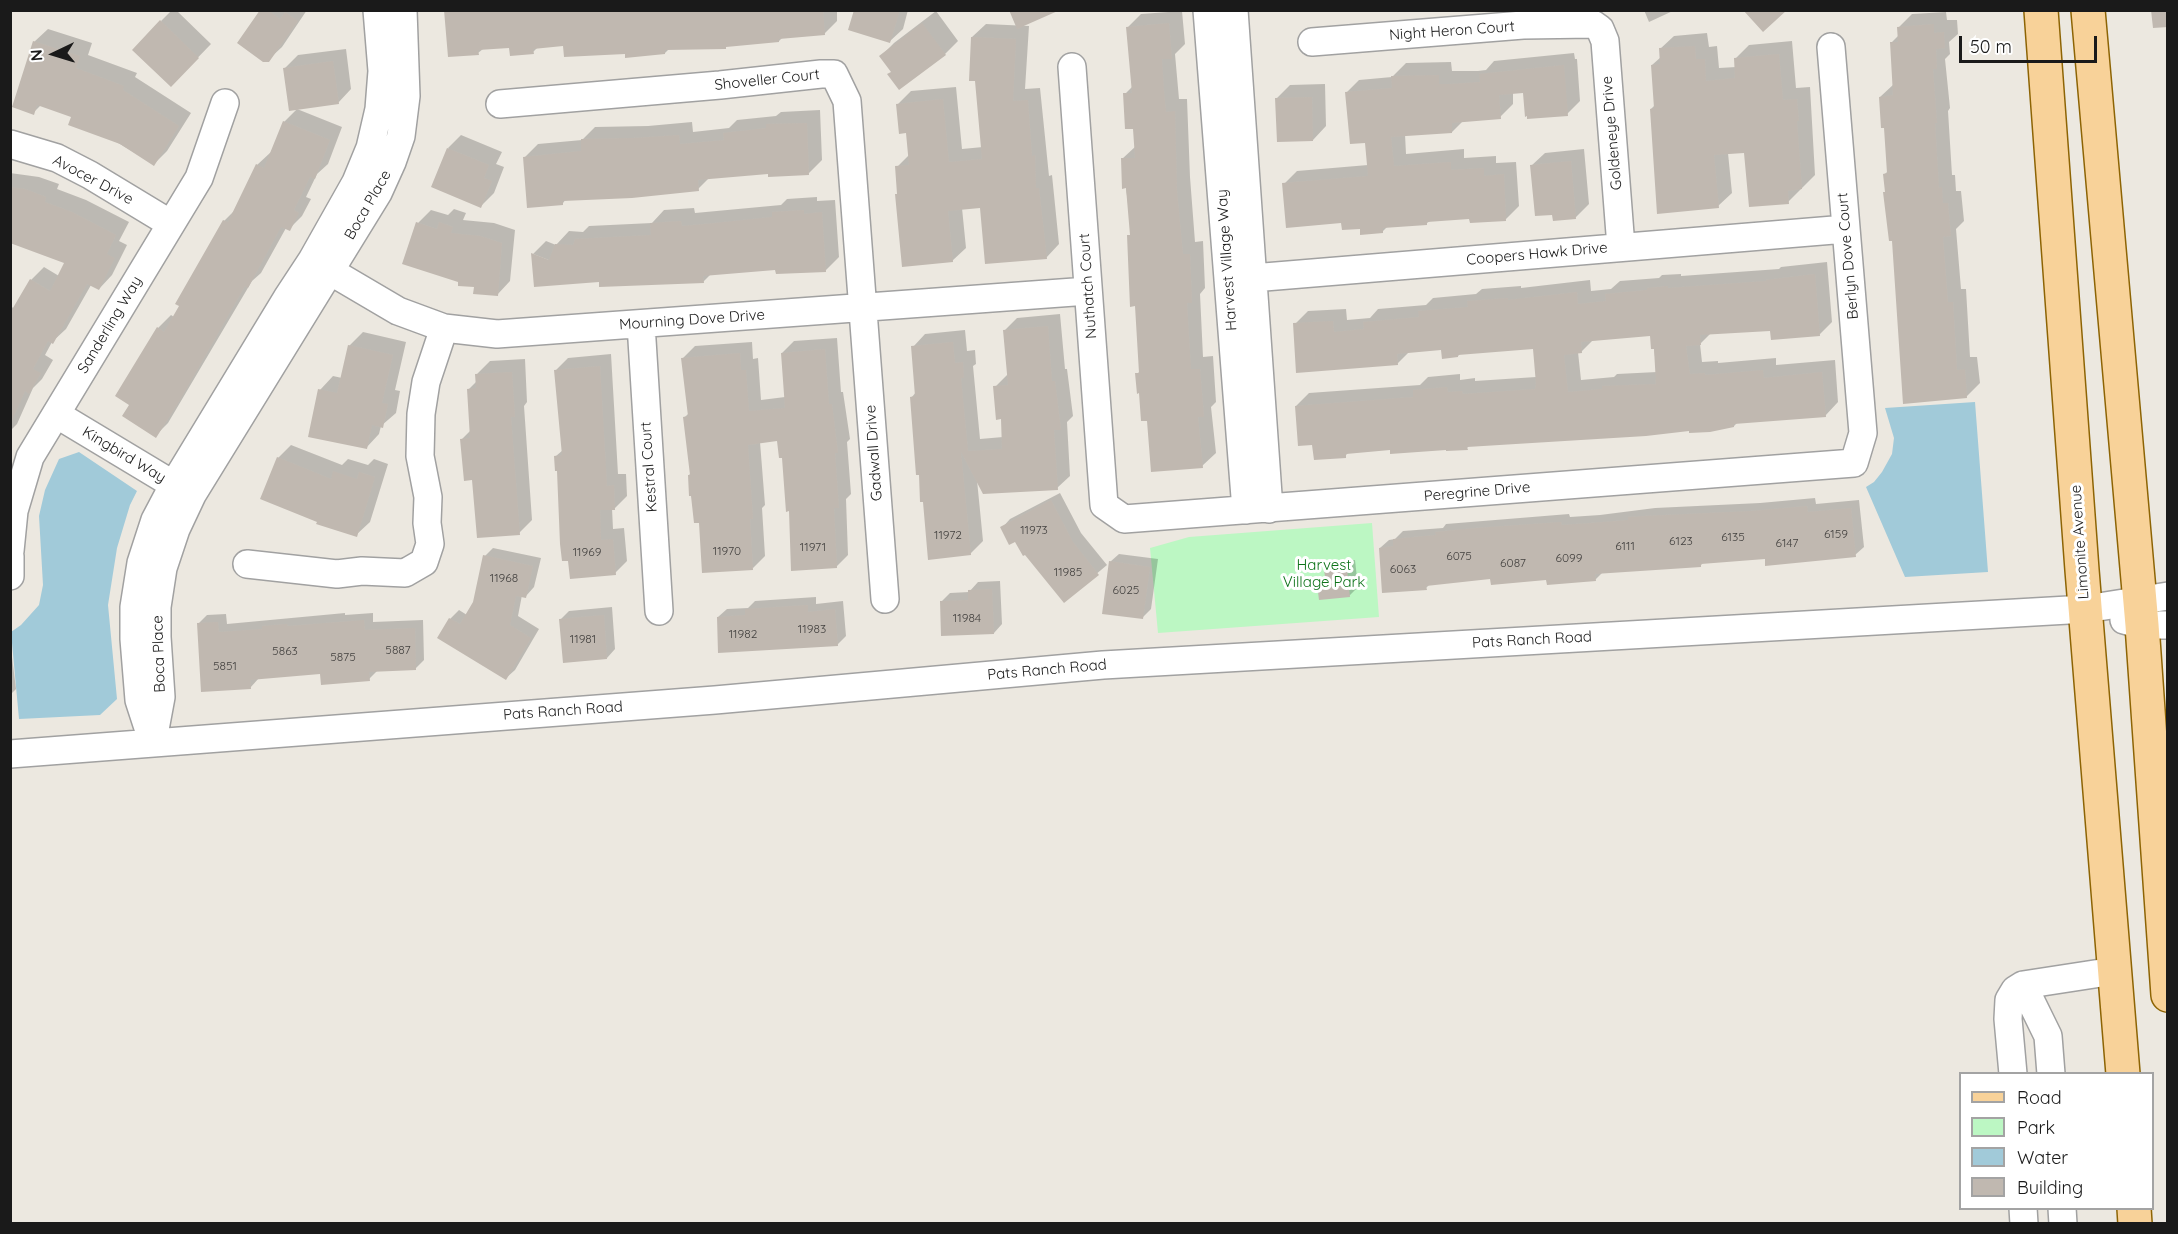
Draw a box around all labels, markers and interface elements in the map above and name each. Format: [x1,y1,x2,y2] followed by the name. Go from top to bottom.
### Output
[1389,18,1515,44] street label: Night Heron Court
[24,24,84,84] north arrow
[1962,24,2100,62] scale bar
[1970,35,2012,58] text: 50 m
[26,49,46,62] text: N
[714,66,820,94] street label: Shoveller Court
[1598,75,1626,191] street label: Goldeneye Drive
[50,151,136,209] street label: Avocer Drive
[341,167,395,243] street label: Boca Place
[1213,189,1241,331] street label: Harvest Village Way
[1833,192,1863,320] street label: Berlyn Dove Court
[1075,233,1101,339] street label: Nuthatch Court
[1466,239,1608,269] street label: Coopers Hawk Drive
[74,273,146,377] street label: Sanderling Way
[618,306,766,334] street label: Mourning Dove Drive
[862,404,886,502] street label: Gadwall Drive
[637,421,661,513] street label: Kestral Court
[79,423,169,487] street label: Kingbird Way
[1423,478,1531,506] street label: Peregrine Drive
[2067,484,2093,600] street label: Limonite Avenue
[1020,523,1048,537] house number: 11973
[1824,527,1848,541] house number: 6159
[934,528,962,542] house number: 11972
[1721,530,1745,544] house number: 6135
[1669,534,1693,548] house number: 6123
[1776,536,1798,550] house number: 6147
[1615,539,1635,553] house number: 6111
[800,540,826,554] house number: 11971
[713,544,741,558] house number: 11970
[573,545,601,559] house number: 11969
[1446,549,1472,563] house number: 6075
[1556,551,1582,565] house number: 6099
[1283,556,1365,591] park label: Harvest Village Park
[1500,556,1526,570] house number: 6087
[1390,562,1416,576] house number: 6063
[1054,565,1082,579] house number: 11985
[490,571,518,585] house number: 11968
[1113,583,1139,597] house number: 6025
[953,611,981,625] house number: 11984
[149,615,169,693] street label: Boca Place
[798,622,826,636] house number: 11983
[729,627,757,641] house number: 11982
[1472,628,1592,652] street label: Pats Ranch Road
[570,632,596,646] house number: 11981
[385,643,411,657] house number: 5887
[272,644,298,658] house number: 5863
[330,650,356,664] house number: 5875
[986,656,1108,684] street label: Pats Ranch Road
[213,659,237,673] house number: 5851
[503,698,623,724] street label: Pats Ranch Road
[1959,1072,2154,1210] legend
[2017,1086,2062,1109] text: Road
[2017,1116,2055,1139] text: Park
[2017,1146,2068,1169] text: Water
[2017,1176,2083,1199] text: Building

